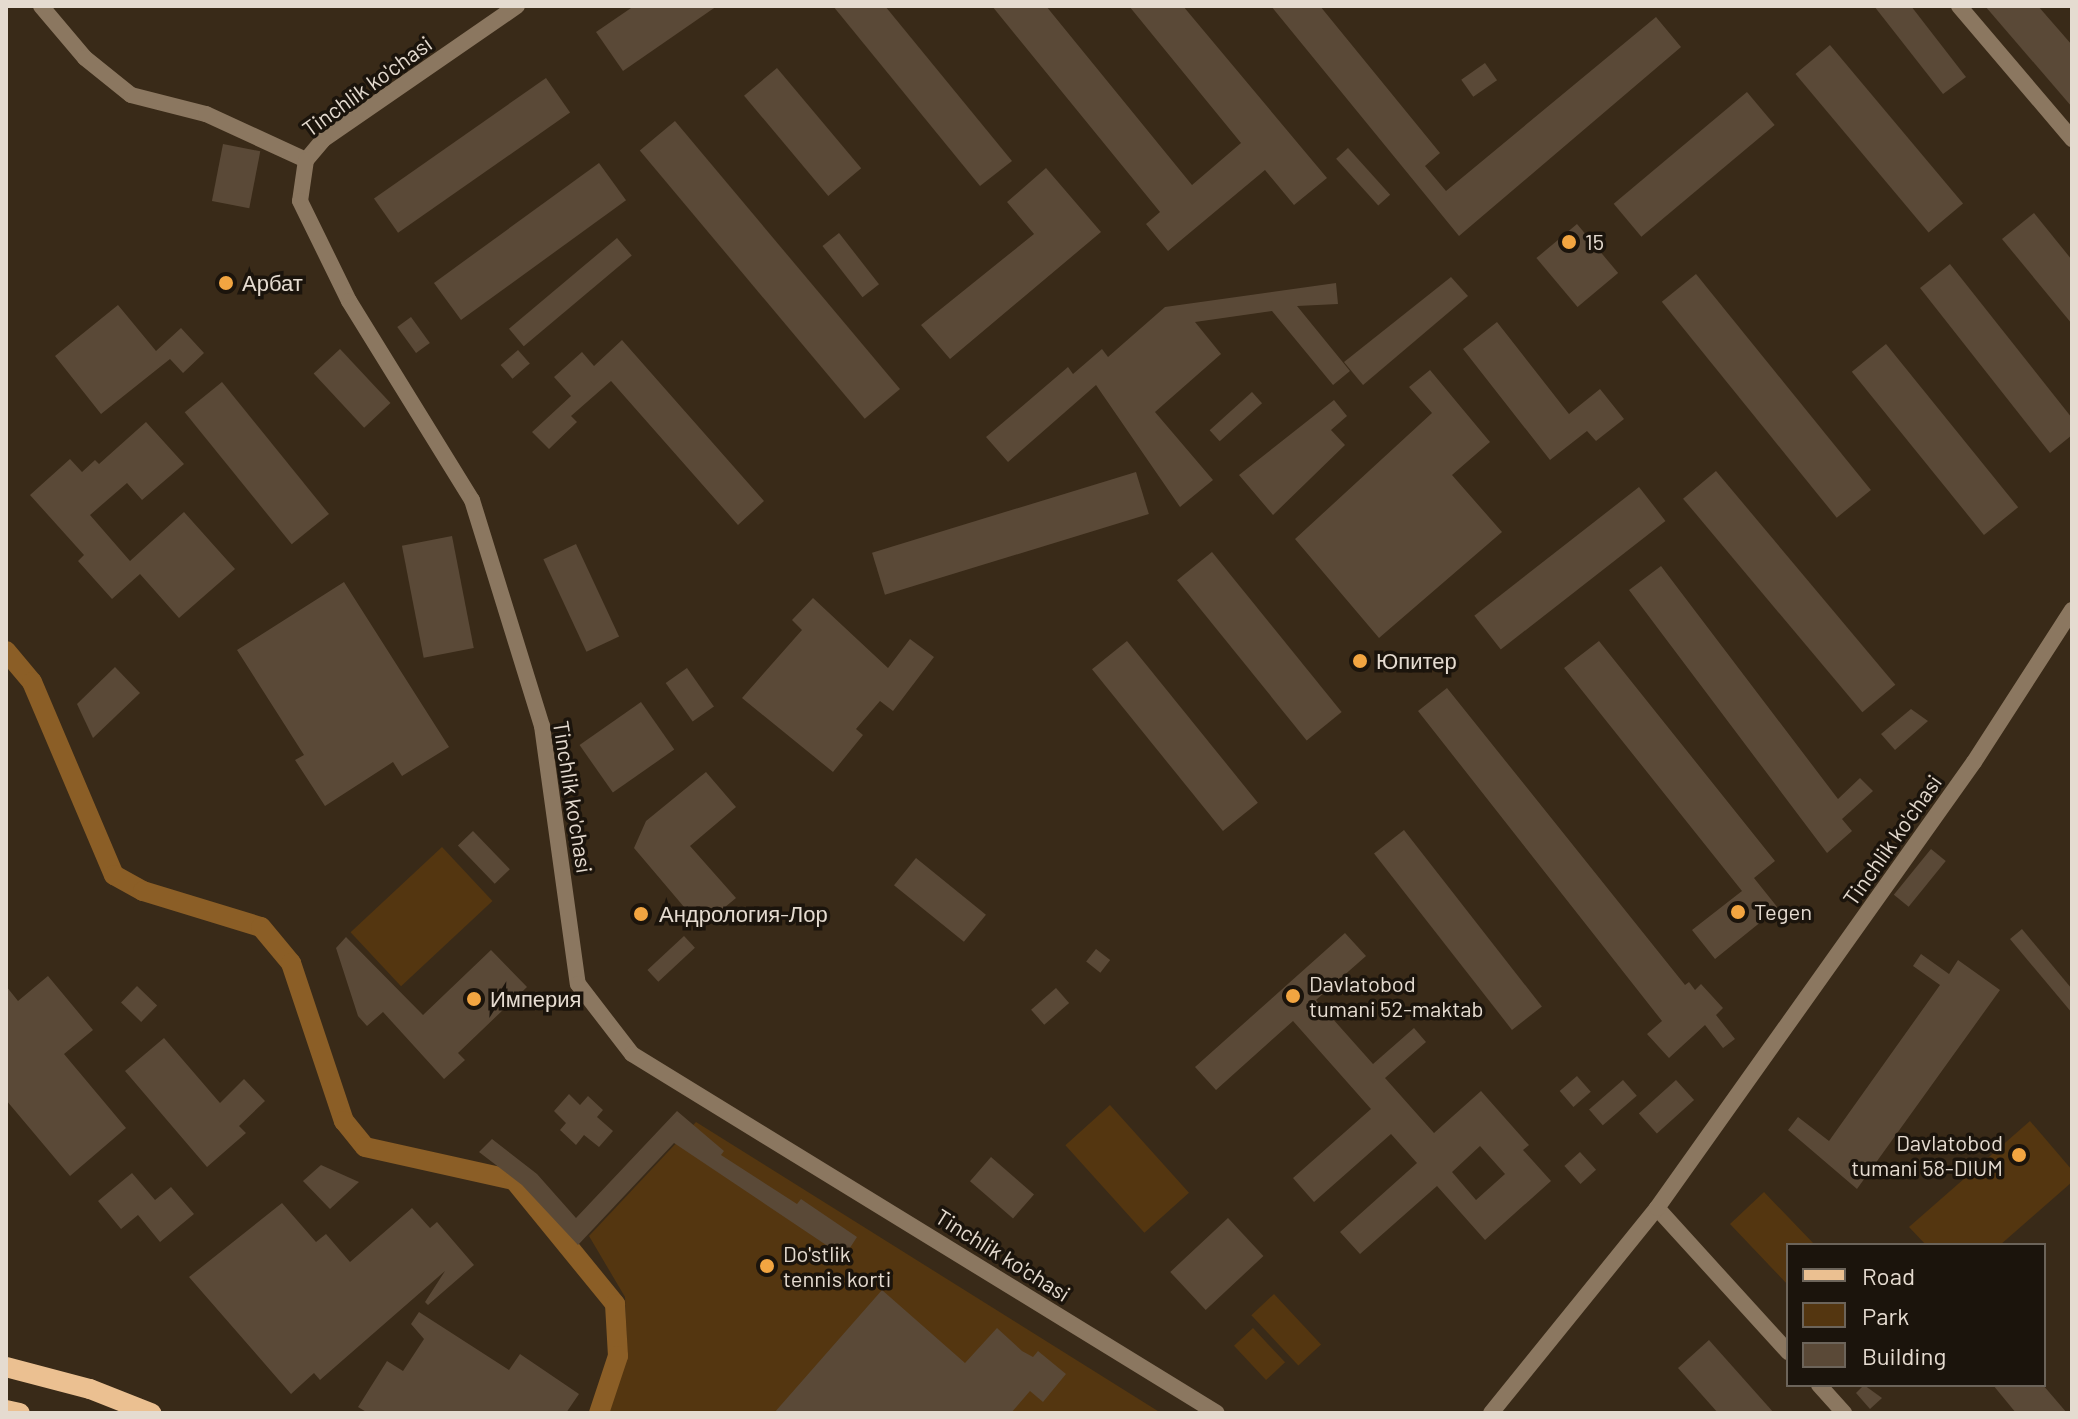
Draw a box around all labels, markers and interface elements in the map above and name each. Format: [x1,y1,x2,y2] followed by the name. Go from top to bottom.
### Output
[297,30,437,142] street label: Tinchlik ko'chasi
[1585,229,1604,255] place label: 15
[1560,233,1578,251] marker: 15
[242,270,303,296] place label: Арбат
[217,274,235,292] marker: Арбат
[1376,648,1457,674] place label: Юпитер
[1351,652,1369,670] marker: Юпитер
[548,719,598,875] street label: Tinchlik ko'chasi
[1837,769,1947,911] street label: Tinchlik ko'chasi
[1754,899,1812,925] place label: Tegen
[659,901,828,927] place label: Андрология-Лор
[630,903,652,925] marker: Андрология-Лор
[1729,903,1747,921] marker: Tegen
[1309,970,1484,1022] place label: Davlatobod tumani 52-maktab
[490,986,582,1012] place label: Империя
[1284,987,1302,1005] marker: Davlatobod tumani 52-maktab
[465,990,483,1008] marker: Империя
[1851,1129,2003,1180] place label: Davlatobod tumani 58-DIUM
[2010,1146,2028,1164] marker: Davlatobod tumani 58-DIUM
[931,1203,1075,1307] street label: Tinchlik ko'chasi
[783,1240,891,1292] place label: Do'stlik tennis korti
[1786,1243,2046,1387] legend
[758,1257,776,1275] marker: Do'stlik tennis korti
[1862,1261,1915,1290] text: Road
[1862,1301,1909,1330] text: Park
[1862,1341,1946,1370] text: Building

